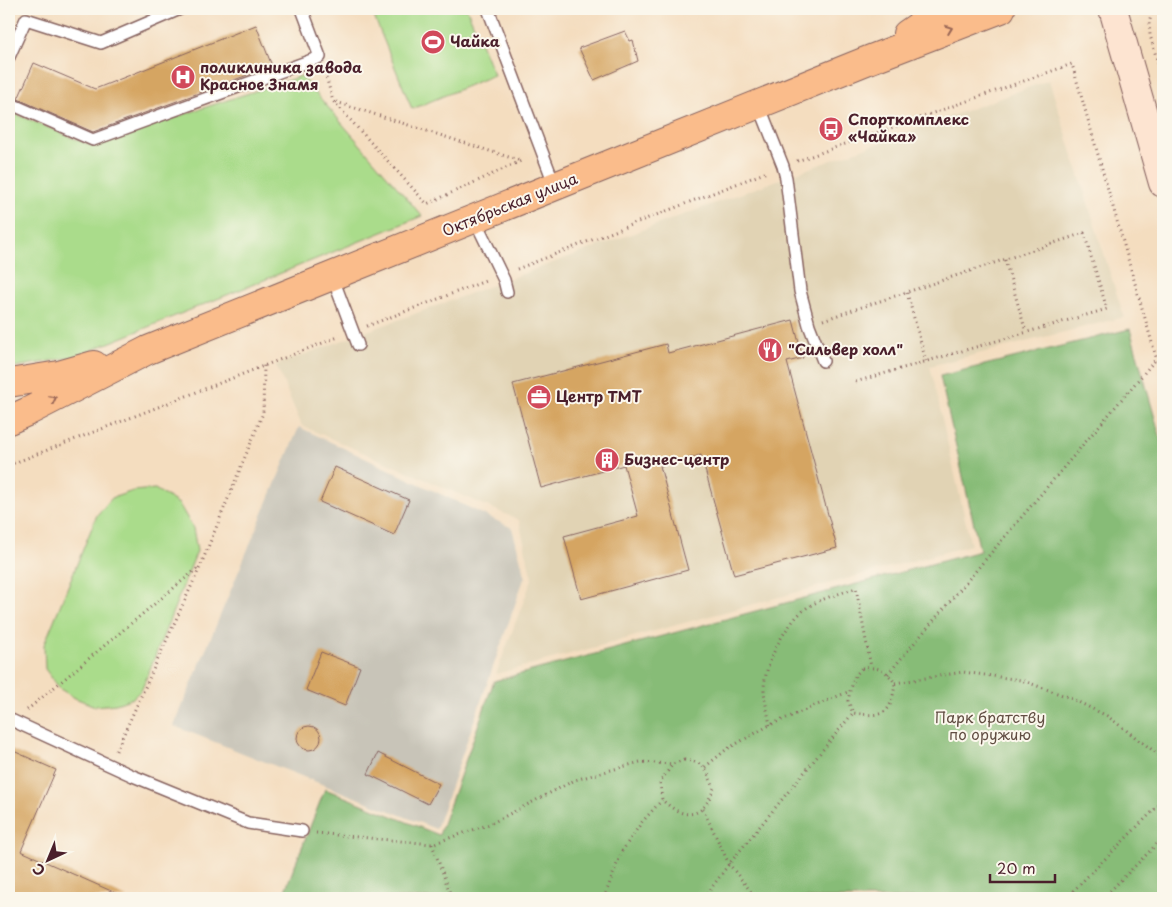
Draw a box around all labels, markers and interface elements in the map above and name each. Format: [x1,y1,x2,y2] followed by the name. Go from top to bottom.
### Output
[944,25,953,35] one-way arrow
[420,29,446,55] sports icon: Чайка
[450,29,500,52] place label: Чайка
[200,55,362,95] place label: поликлиника завода Красное Знамя
[170,64,196,90] hospital icon: поликлиника завода Красное Знамя
[848,107,969,147] place label: Спорткомплекс «Чайка»
[818,116,844,142] bus stop icon: Спорткомплекс «Чайка»
[438,166,581,241] street label: Октябрьская улица
[757,337,783,363] restaurant icon: "Сильвер холл"
[788,337,903,360] place label: "Сильвер холл"
[526,384,552,410] office icon: Центр ТМТ
[556,384,643,407] place label: Центр ТМТ
[48,395,57,405] one-way arrow
[594,447,620,473] building icon: Бизнес-центр
[624,447,729,470] place label: Бизнес-центр
[935,705,1045,745] park label: Парк братству по оружию
[22,834,72,884] north arrow
[990,852,1054,884] scale bar
[997,856,1036,879] text: 20 m
[28,859,50,881] text: С

